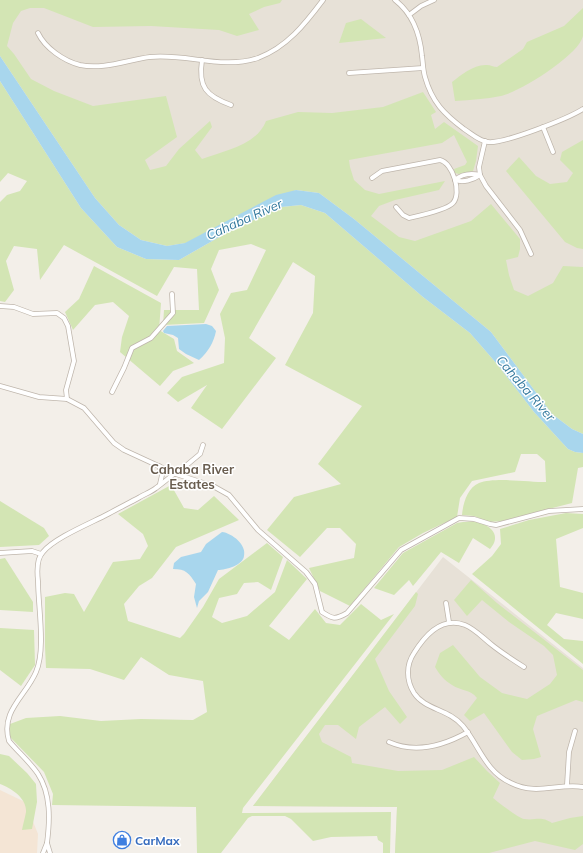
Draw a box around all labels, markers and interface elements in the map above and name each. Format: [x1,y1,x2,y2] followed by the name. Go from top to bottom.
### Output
[203,195,286,243] water label: Cahaba River
[493,352,560,425] water label: Cahaba River
[150,461,235,492] district label: Cahaba River Estates
[112,830,132,850] shop icon: CarMax
[135,833,180,848] place label: CarMax

